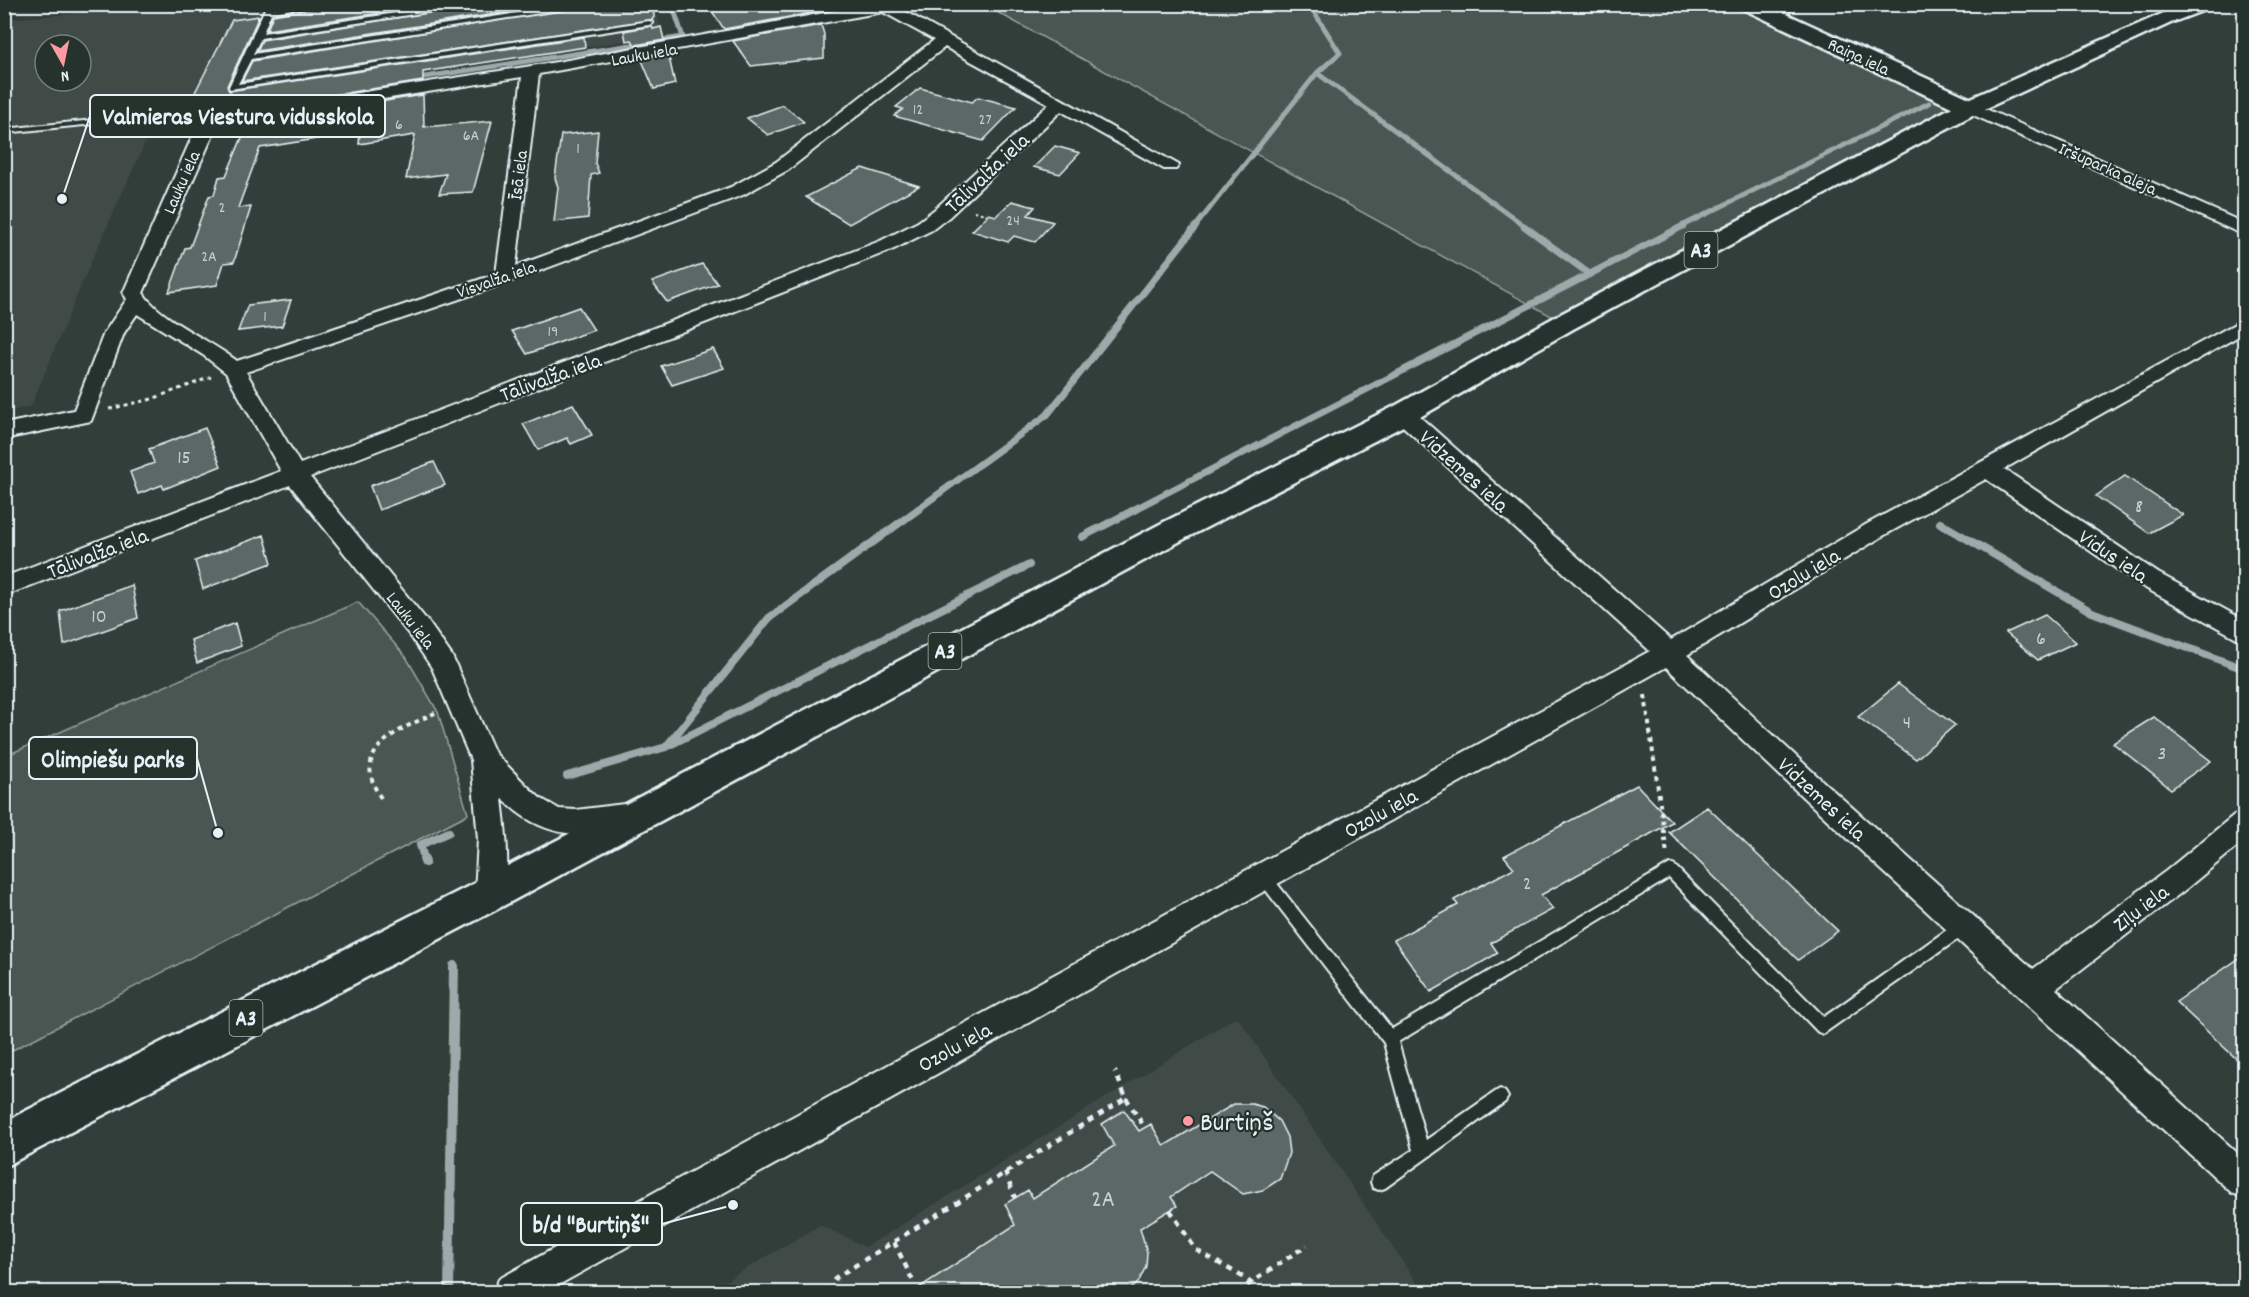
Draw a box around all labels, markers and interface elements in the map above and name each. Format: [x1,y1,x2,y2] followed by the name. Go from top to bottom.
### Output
[33,33,93,93] north arrow
[1823,33,1893,84] street label: Raiņa iela
[609,38,680,75] street label: Lauku iela
[59,63,71,87] text: N
[90,95,385,137] callout: Valmieras Viestura vidusskola
[913,99,923,122] house number: 12
[103,102,374,136] text: Valmieras Viestura vidusskola
[978,109,992,132] house number: 27
[395,114,403,137] house number: 6
[463,125,480,148] house number: 6A
[939,127,1038,222] street label: Tālivalža iela
[576,138,580,161] house number: 1
[2054,138,2161,203] street label: Iršuparka aleja
[158,147,209,219] street label: Lauku iela
[505,149,536,201] street label: Īsā iela
[219,197,226,220] house number: 2
[1006,210,1020,233] house number: 24
[1684,232,1718,268] road number: A3
[201,246,217,269] house number: 2A
[454,256,540,307] street label: Visvalža iela
[263,306,267,329] house number: 1
[548,321,558,344] house number: 19
[496,346,607,412] street label: Tālivalža iela
[1411,424,1515,522] street label: Vidzemes iela
[177,445,191,473] house number: 15
[2135,494,2143,522] house number: 8
[43,522,154,589] street label: Tālivalža iela
[2071,523,2154,593] street label: Vidus iela
[1763,542,1848,610] street label: Ozolu iela
[379,588,440,656] street label: Lauku iela
[91,604,107,632] house number: 10
[2036,626,2046,654] house number: 6
[928,633,962,669] road number: A3
[1903,710,1911,738] house number: 4
[29,737,197,779] callout: Olimpiešu parks
[2158,741,2166,769] house number: 3
[41,745,185,779] text: Olimpiešu parks
[1769,751,1872,850] street label: Vidzemes iela
[1339,782,1425,848] street label: Ozolu iela
[1523,871,1531,899] house number: 2
[2108,878,2177,941] street label: Zīļu iela
[230,1000,262,1036] road number: A3
[913,1016,999,1082] street label: Ozolu iela
[1200,1105,1274,1144] place label: Burtiņš
[1181,1114,1195,1128] marker: Burtiņš
[1091,1184,1115,1218] house number: 2A
[521,1203,662,1245] callout: b/d "Burtiņš"
[533,1210,649,1244] text: b/d "Burtiņš"

